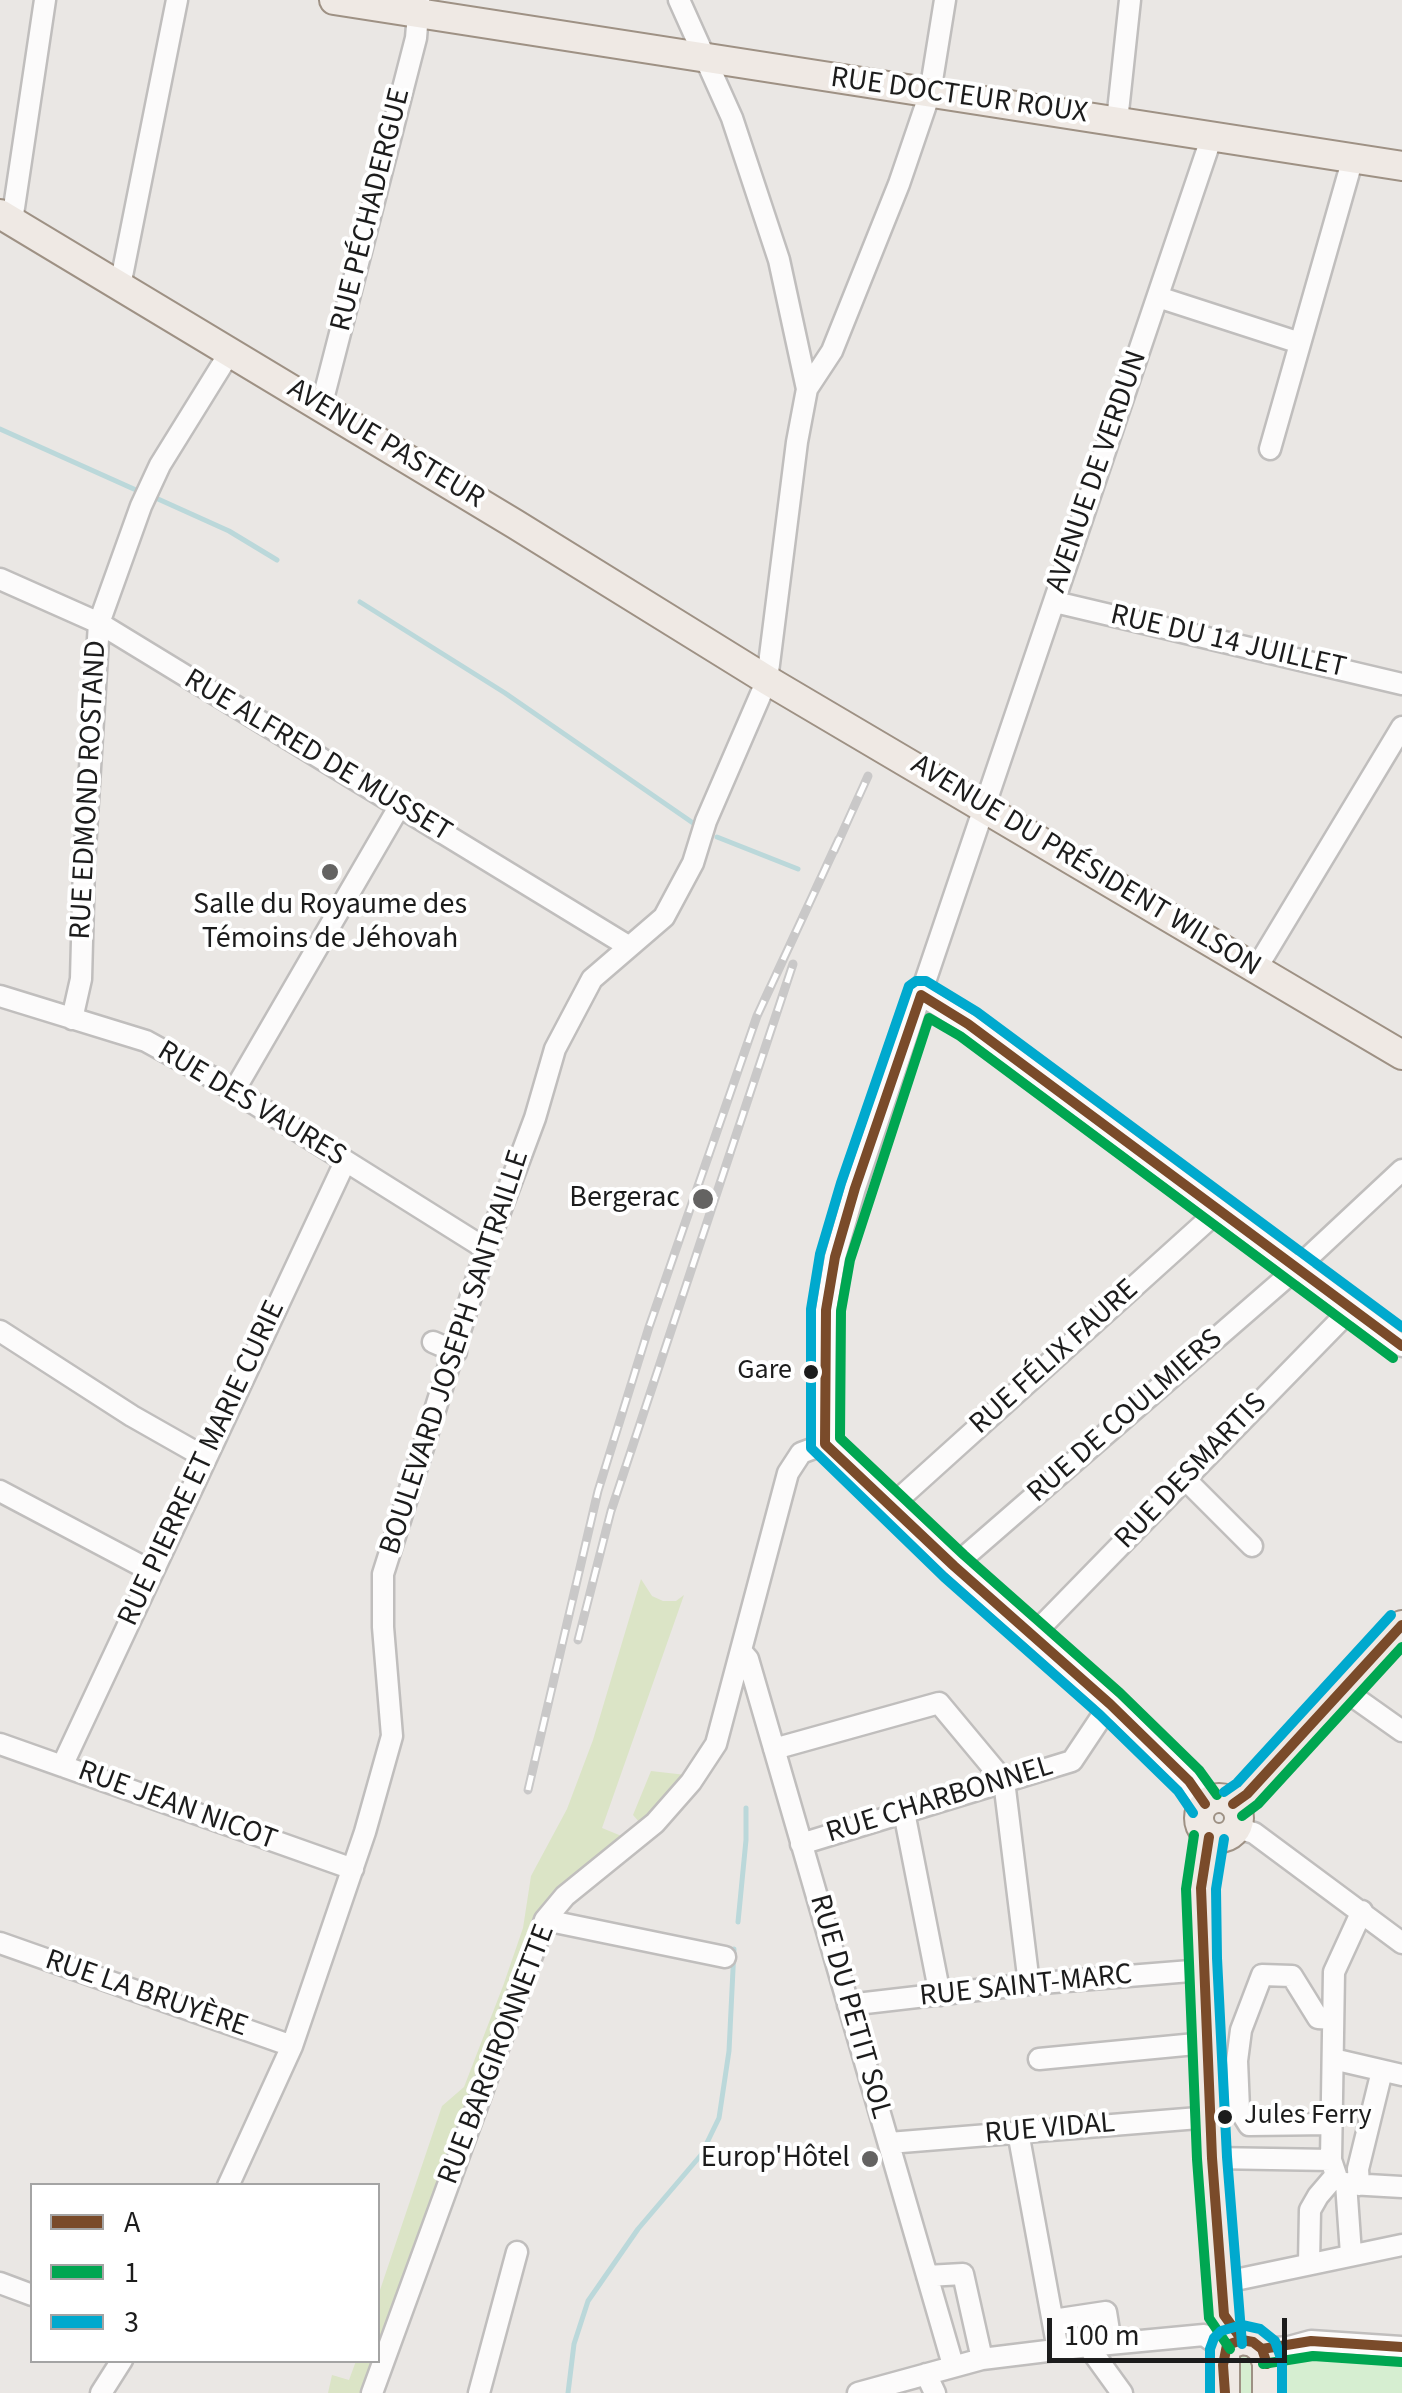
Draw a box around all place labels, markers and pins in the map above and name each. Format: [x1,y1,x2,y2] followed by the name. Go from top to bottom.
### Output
[319,861,341,883] marker: Salle du Royaume des Témoins de Jéhovah
[193,888,467,958] place label: Salle du Royaume des Témoins de Jéhovah
[569,1181,680,1217] place label: Bergerac
[690,1186,716,1212] marker: Bergerac
[737,1355,792,1389] place label: Gare
[801,1362,821,1382] marker: Gare
[1244,2100,1372,2134] place label: Jules Ferry
[1215,2107,1235,2127] marker: Jules Ferry
[701,2141,850,2177] place label: Europ'Hôtel
[859,2148,881,2170] marker: Europ'Hôtel

